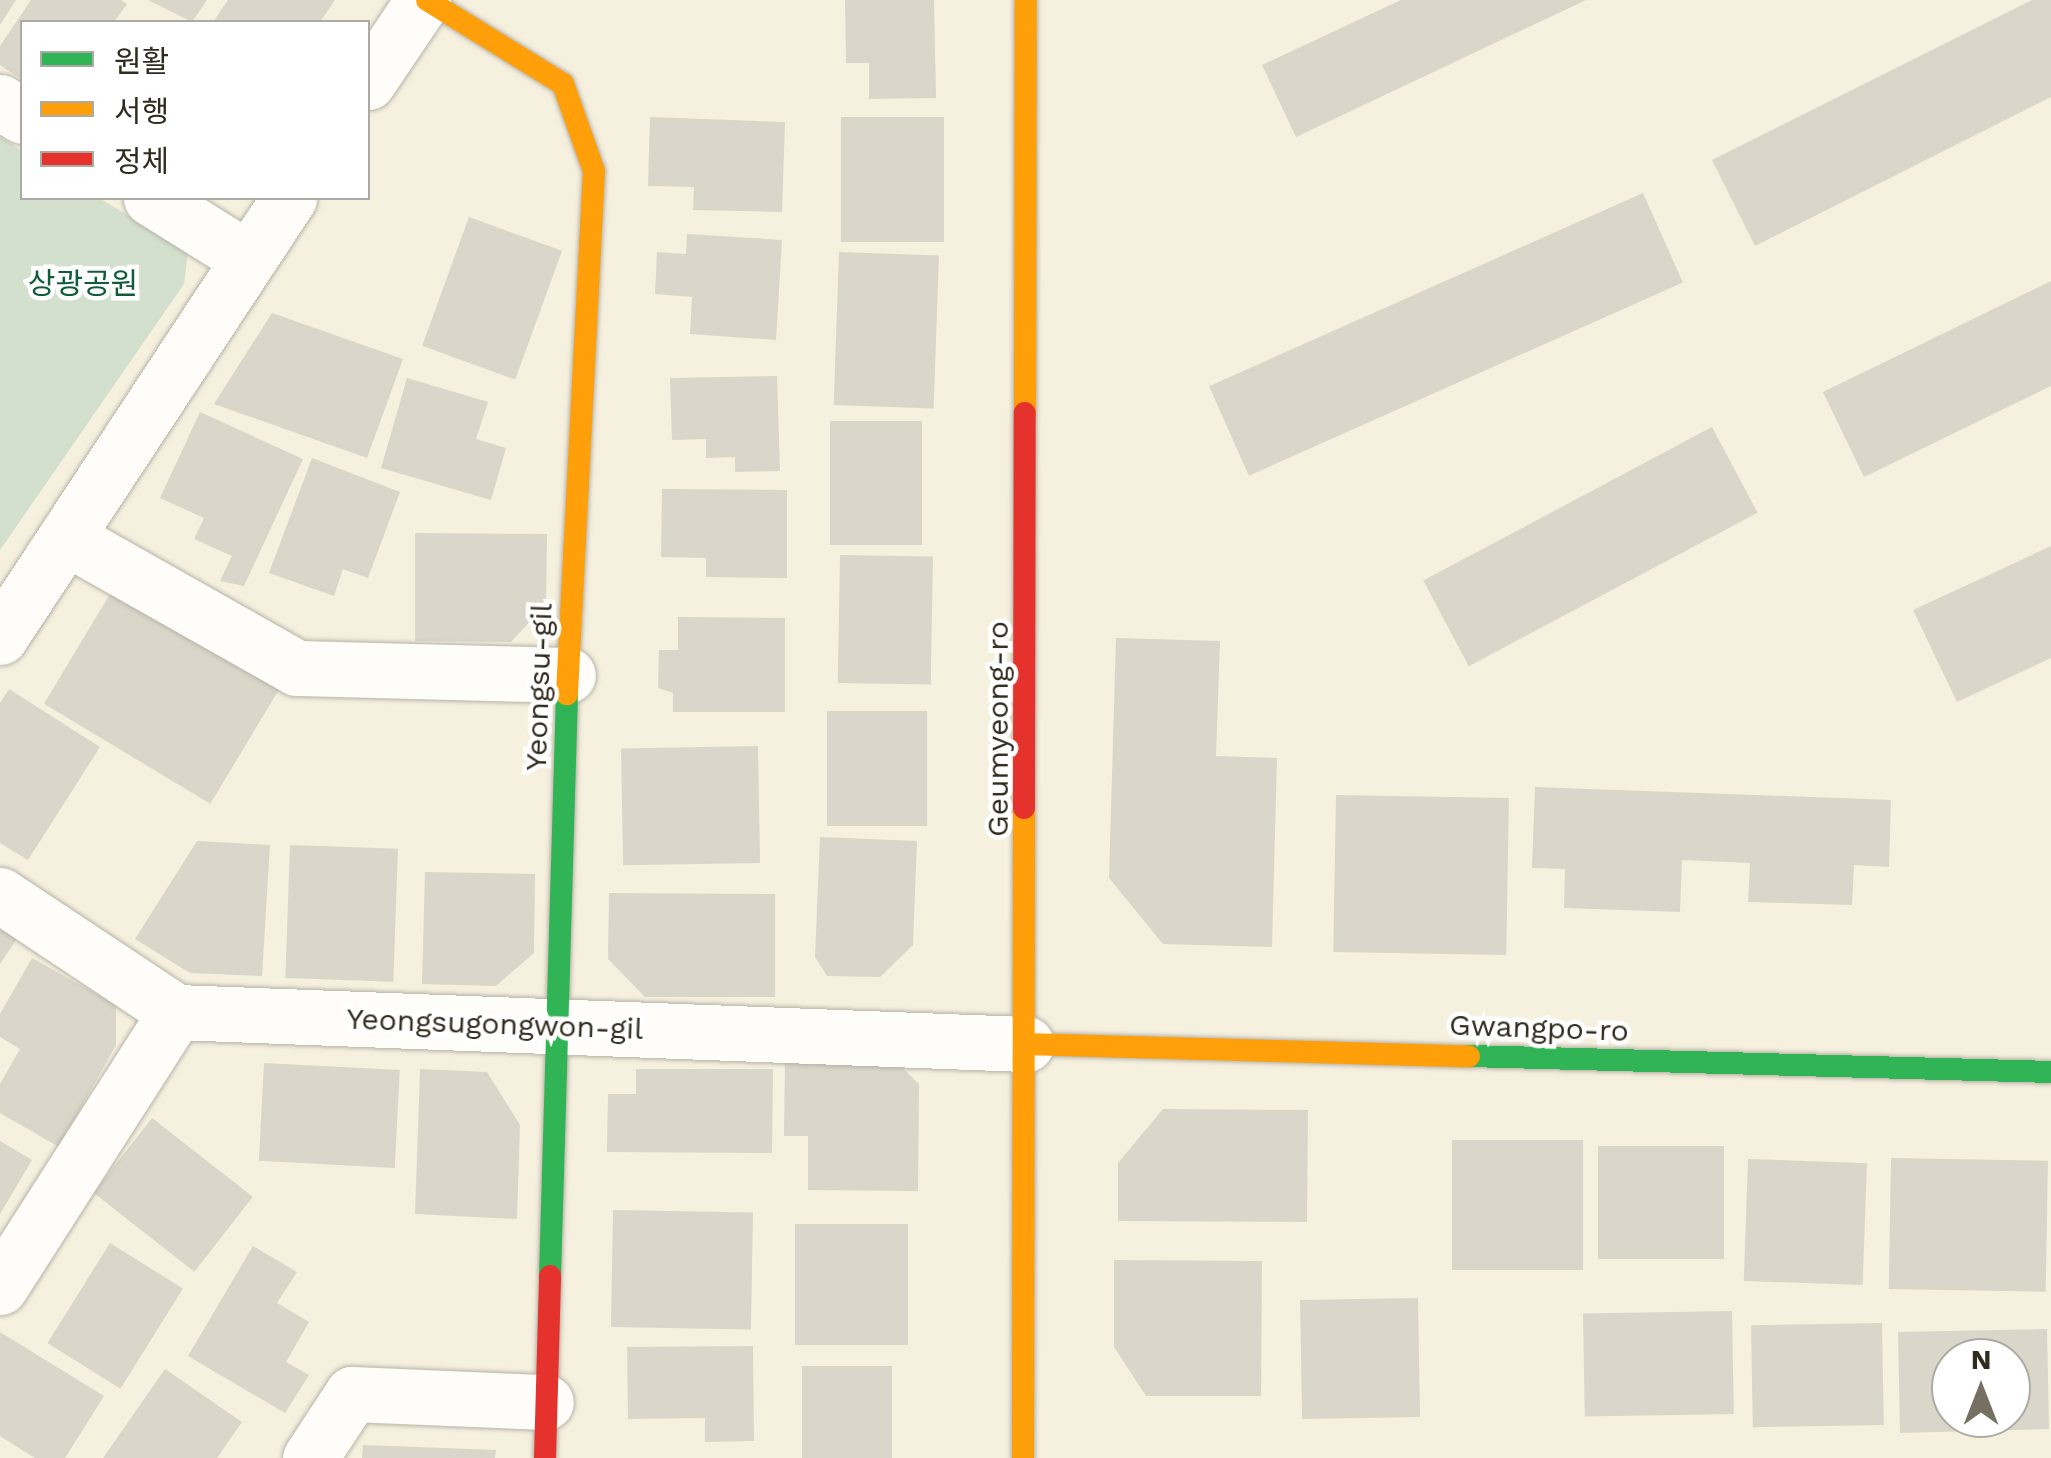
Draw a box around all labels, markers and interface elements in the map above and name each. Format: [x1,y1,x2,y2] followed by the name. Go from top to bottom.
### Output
[20,20,370,200] legend
[114,44,169,79] text: 원활
[114,94,169,129] text: 서행
[114,144,169,179] text: 정체
[28,266,138,302] park label: 상광공원
[518,603,560,771] street label: Yeongsu-gil
[980,621,1016,837] street label: Geumyeong-ro
[346,1001,644,1047] street label: Yeongsugongwon-gil
[1449,1007,1629,1049] street label: Gwangpo-ro
[1931,1338,2031,1438] north arrow
[1971,1343,1991,1376] text: N

